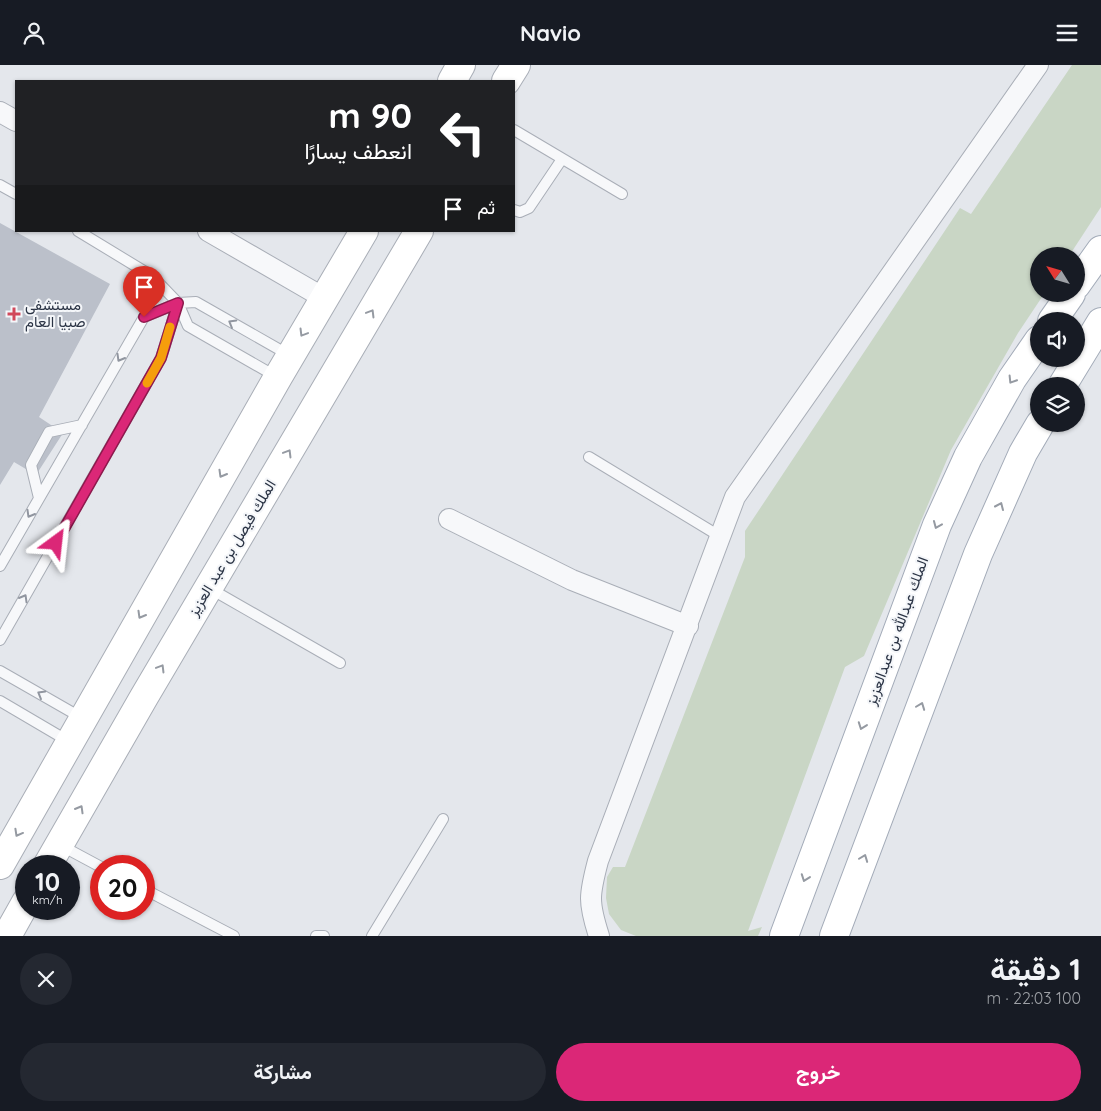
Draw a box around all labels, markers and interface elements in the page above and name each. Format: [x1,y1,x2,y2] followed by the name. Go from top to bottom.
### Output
[20,19,48,47] icon: person
[520,19,581,47] text: Navio
[1053,19,1081,47] icon: menu
[329,93,412,137] text: 90 m
[430,100,495,165] icon: left
[304,137,412,165] text: انعطف يسارًا
[439,195,467,223] icon: arrive
[477,195,495,219] text: ثم
[1030,247,1085,303] north arrow
[1030,247,1085,432] map controls
[123,266,165,317] pin
[130,273,158,301] icon: arrive
[25,295,85,332] place label: مستشفى صبيا العام
[7,307,21,321] marker: مستشفى صبيا العام
[364,309,374,318] one-way arrow
[1030,312,1085,367] button: sound
[229,319,238,329] one-way arrow
[300,328,310,337] one-way arrow
[117,353,127,362] one-way arrow
[1008,375,1018,384] one-way arrow
[1030,377,1085,432] button: layers
[281,449,291,458] one-way arrow
[218,469,228,478] one-way arrow
[183,476,281,621] street label: الملك فيصل بن عبد العزيز
[993,502,1004,511] one-way arrow
[26,508,36,517] one-way arrow
[29,516,81,568] position arrow
[933,520,944,529] one-way arrow
[861,554,933,709] street label: الملك عبدالله بن عبدالعزيز
[18,594,28,603] one-way arrow
[137,610,147,619] one-way arrow
[154,664,164,673] one-way arrow
[37,691,46,701] one-way arrow
[915,702,925,711] one-way arrow
[858,721,868,730] one-way arrow
[73,805,83,814] one-way arrow
[14,827,24,836] one-way arrow
[858,854,868,863] one-way arrow
[90,855,155,920] speed limit sign: 20
[35,866,60,897] text: 10
[801,874,811,882] one-way arrow
[32,892,63,907] text: km/h
[990,950,1081,988] text: 1 دقيقة
[20,953,72,1005] button: close
[987,988,1081,1008] text: 100 m · 22:03
[20,1043,546,1101] button: مشاركة
[556,1043,1081,1101] button: خروج

